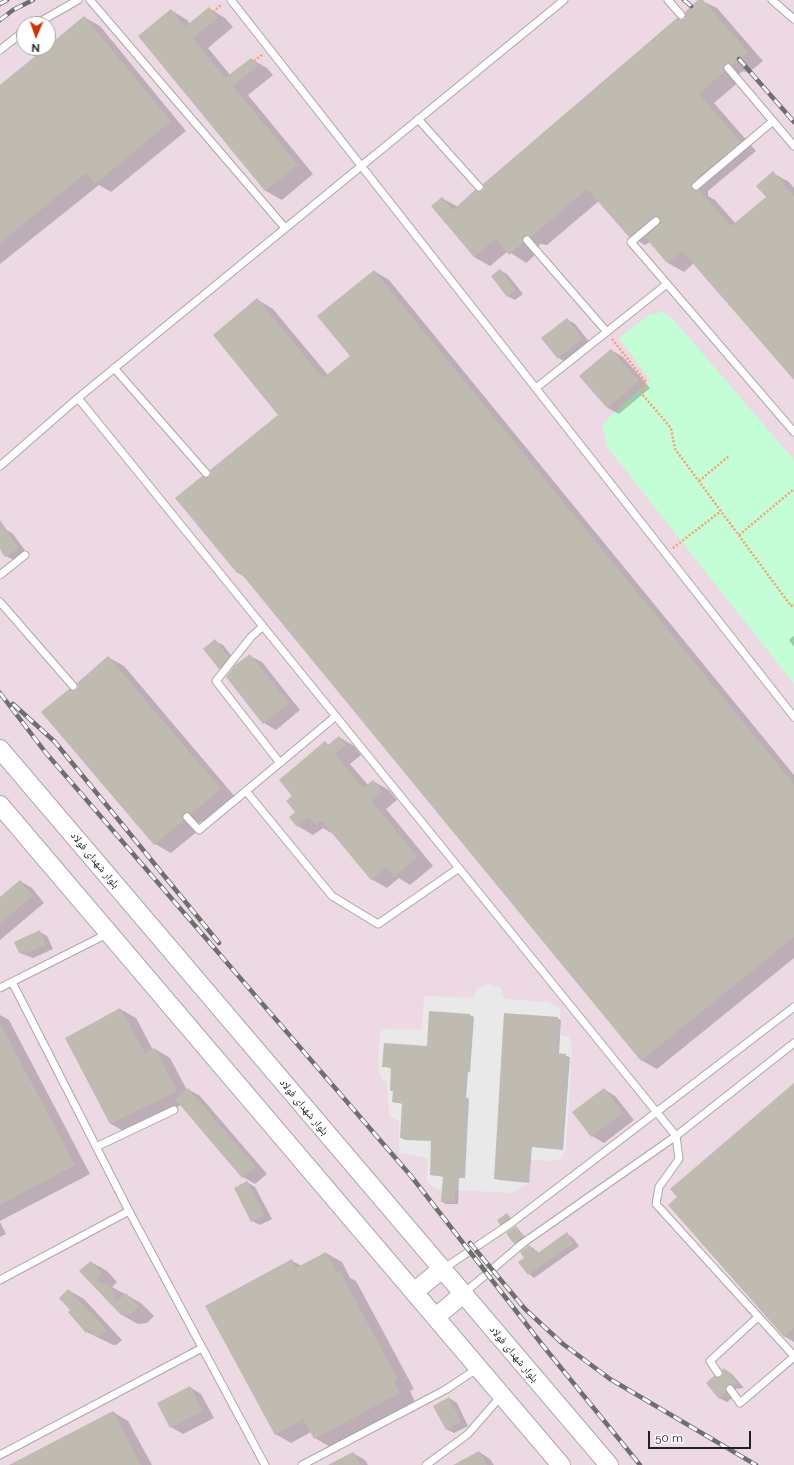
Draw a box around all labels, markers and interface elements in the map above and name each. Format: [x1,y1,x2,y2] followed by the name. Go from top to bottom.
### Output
[16,16,56,56] north arrow
[31,41,40,54] text: N
[68,829,122,891] street label: بلوار شهدای فولاد
[277,1076,331,1138] street label: بلوار شهدای فولاد
[487,1323,541,1385] street label: بلوار شهدای فولاد
[650,1423,753,1449] scale bar
[655,1431,683,1445] text: 50 m

